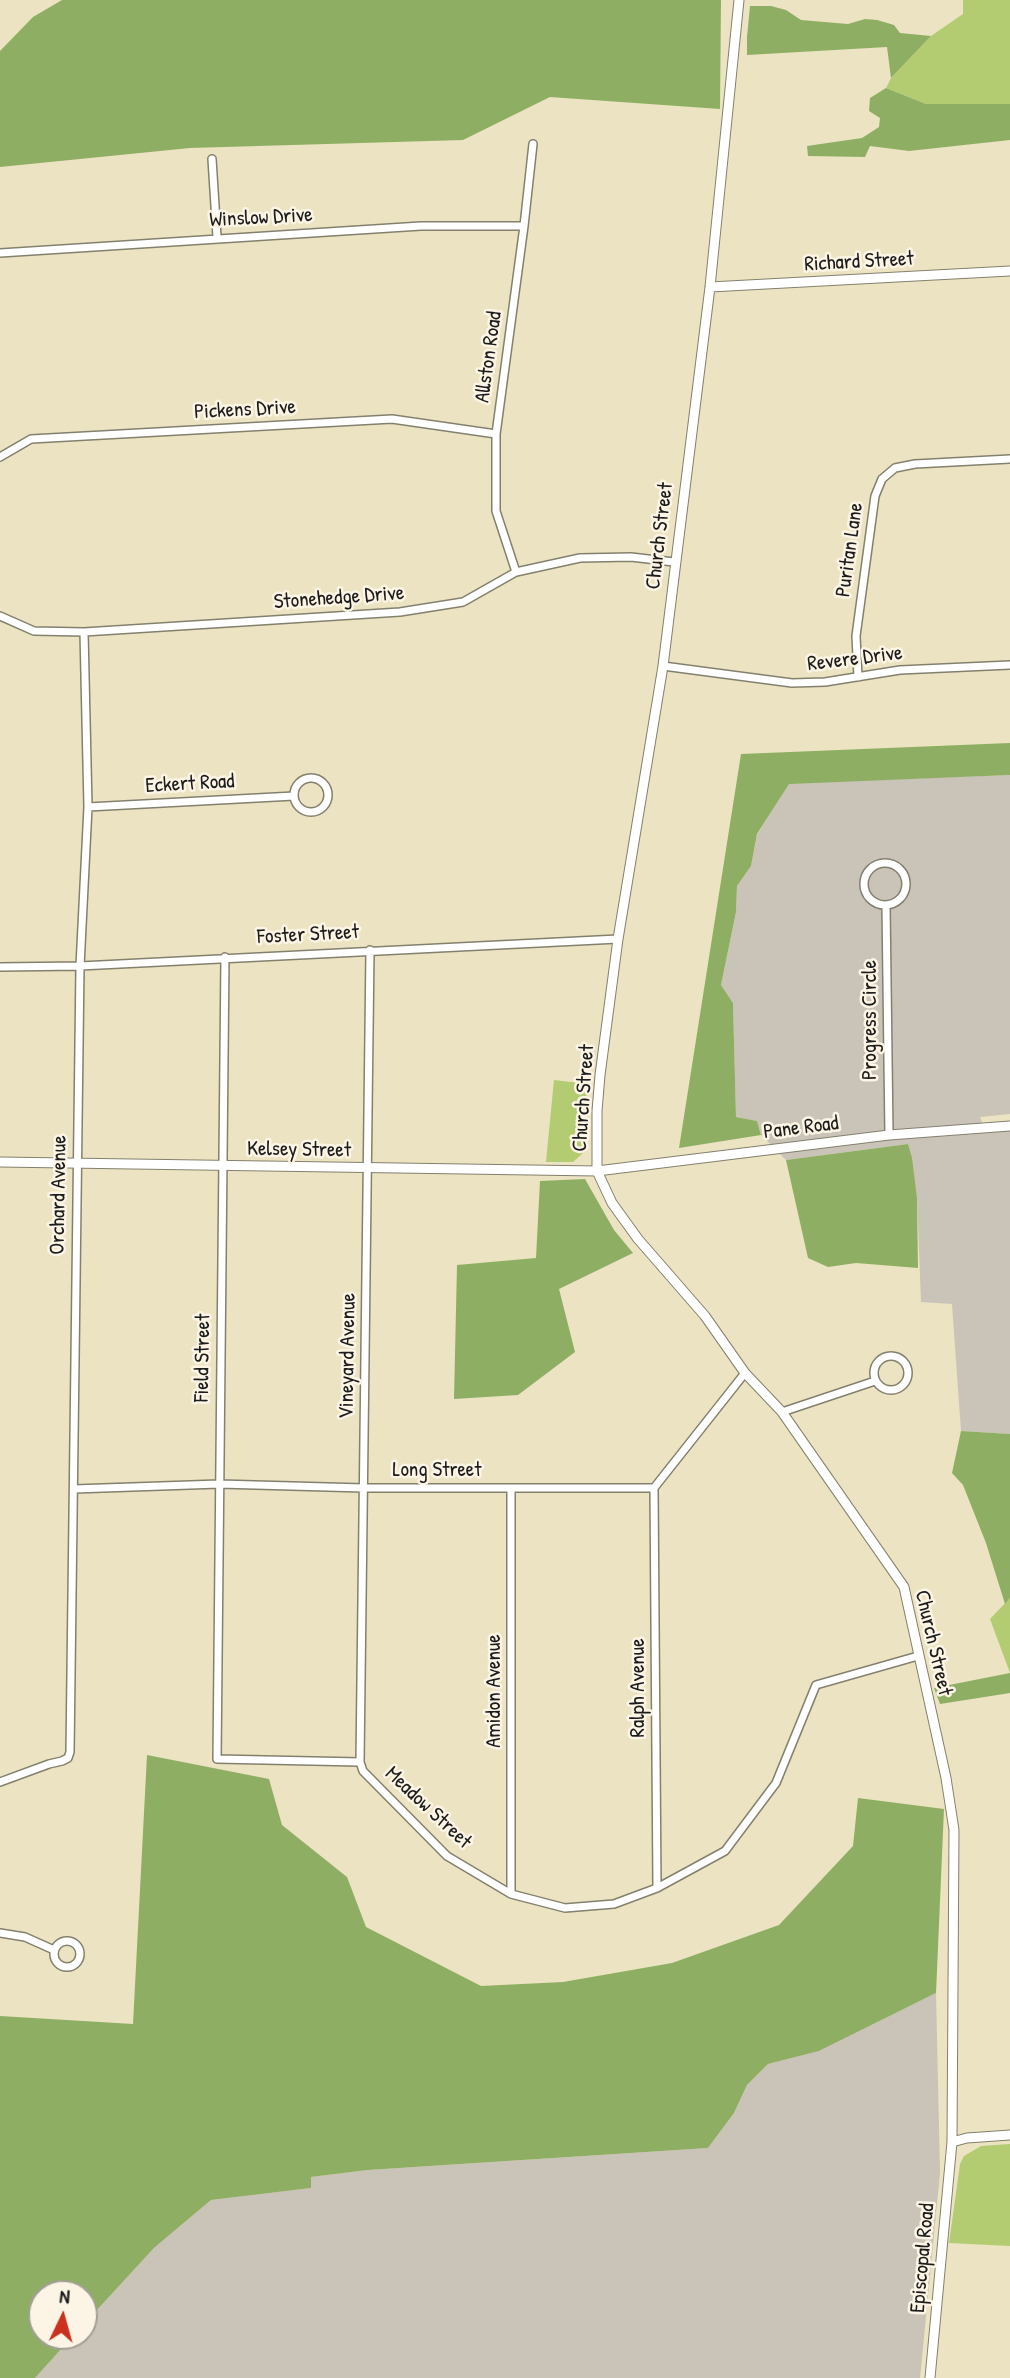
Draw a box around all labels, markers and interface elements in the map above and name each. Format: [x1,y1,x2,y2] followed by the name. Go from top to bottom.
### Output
[209,203,313,233] street label: Winslow Drive
[804,247,914,277] street label: Richard Street
[470,310,508,404] street label: Allston Road
[193,395,297,425] street label: Pickens Drive
[641,481,679,591] street label: Church Street
[831,501,869,599] street label: Puritan Lane
[273,581,405,615] street label: Stonehedge Drive
[806,641,904,677] street label: Revere Drive
[145,769,235,799] street label: Eckert Road
[257,920,359,950] street label: Foster Street
[857,960,883,1080] street label: Progress Circle
[568,1044,600,1152] street label: Church Street
[762,1111,840,1145] street label: Pane Road
[45,1135,73,1255] street label: Orchard Avenue
[247,1136,351,1164] street label: Kelsey Street
[334,1293,362,1419] street label: Vineyard Avenue
[190,1314,216,1402] street label: Field Street
[393,1457,481,1483] street label: Long Street
[909,1588,957,1698] street label: Church Street
[481,1634,507,1748] street label: Amidon Avenue
[625,1638,651,1738] street label: Ralph Avenue
[379,1762,477,1854] street label: Meadow Street
[906,2202,940,2314] street label: Episcopal Road
[28,2280,98,2350] north arrow
[58,2283,71,2309] text: N

